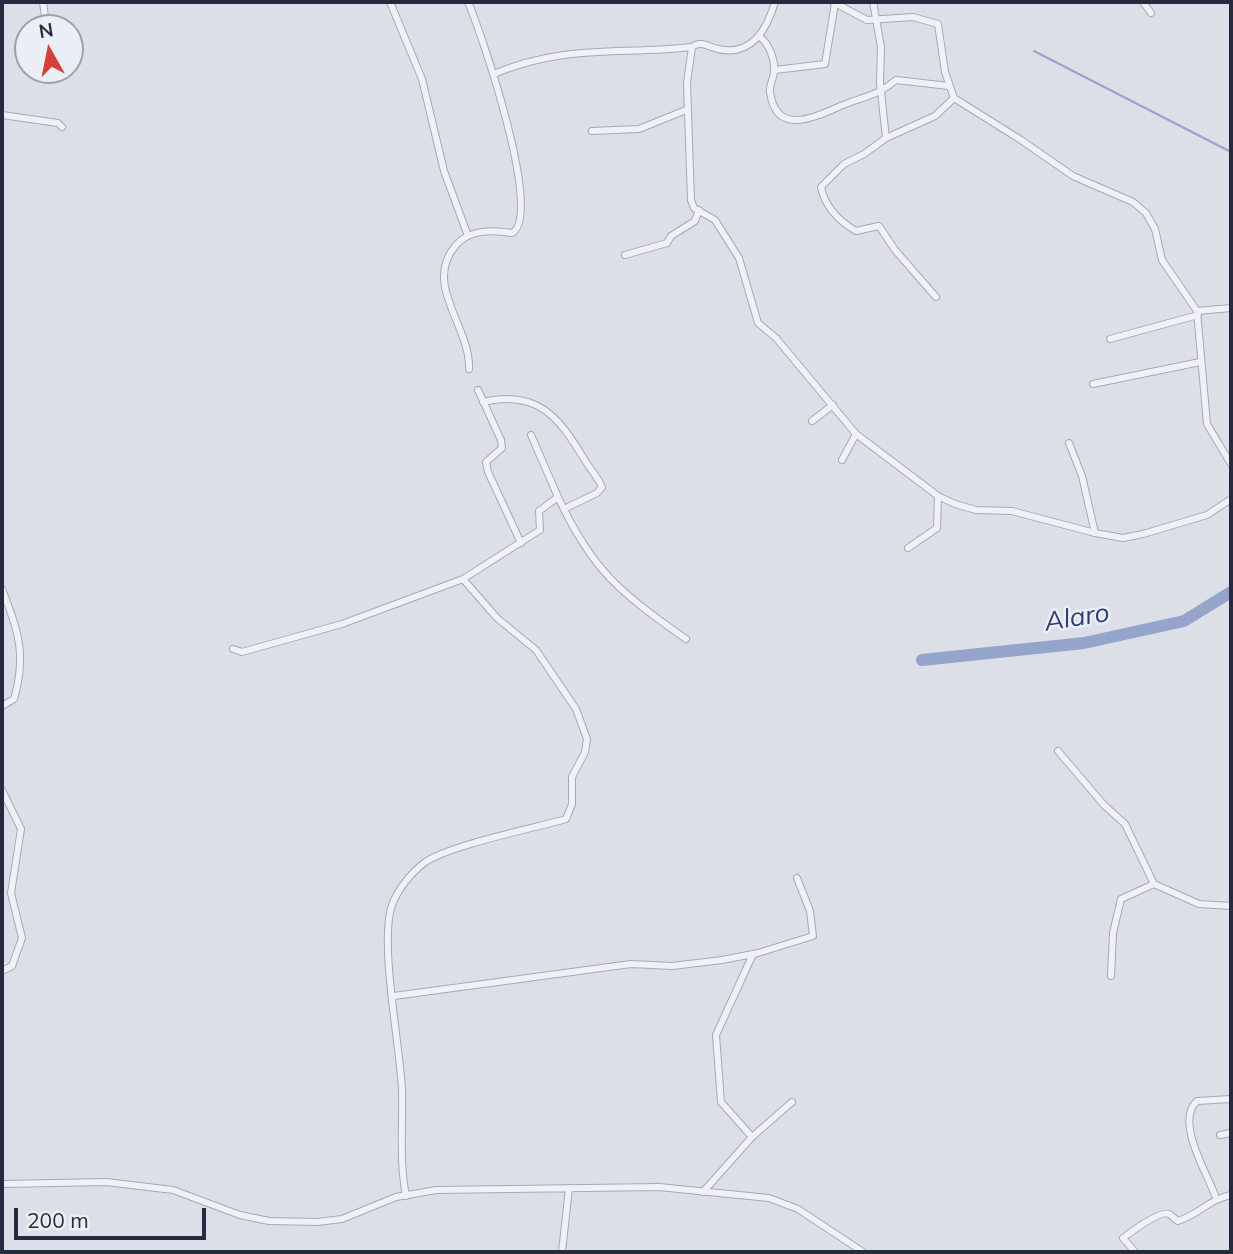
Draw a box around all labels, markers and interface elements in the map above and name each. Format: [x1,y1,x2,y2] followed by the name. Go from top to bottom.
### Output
[14,14,84,84] north arrow
[37,17,55,43] text: N
[1042,598,1112,638] water label: Alaro
[18,1194,210,1238] scale bar
[27,1207,89,1233] text: 200 m

